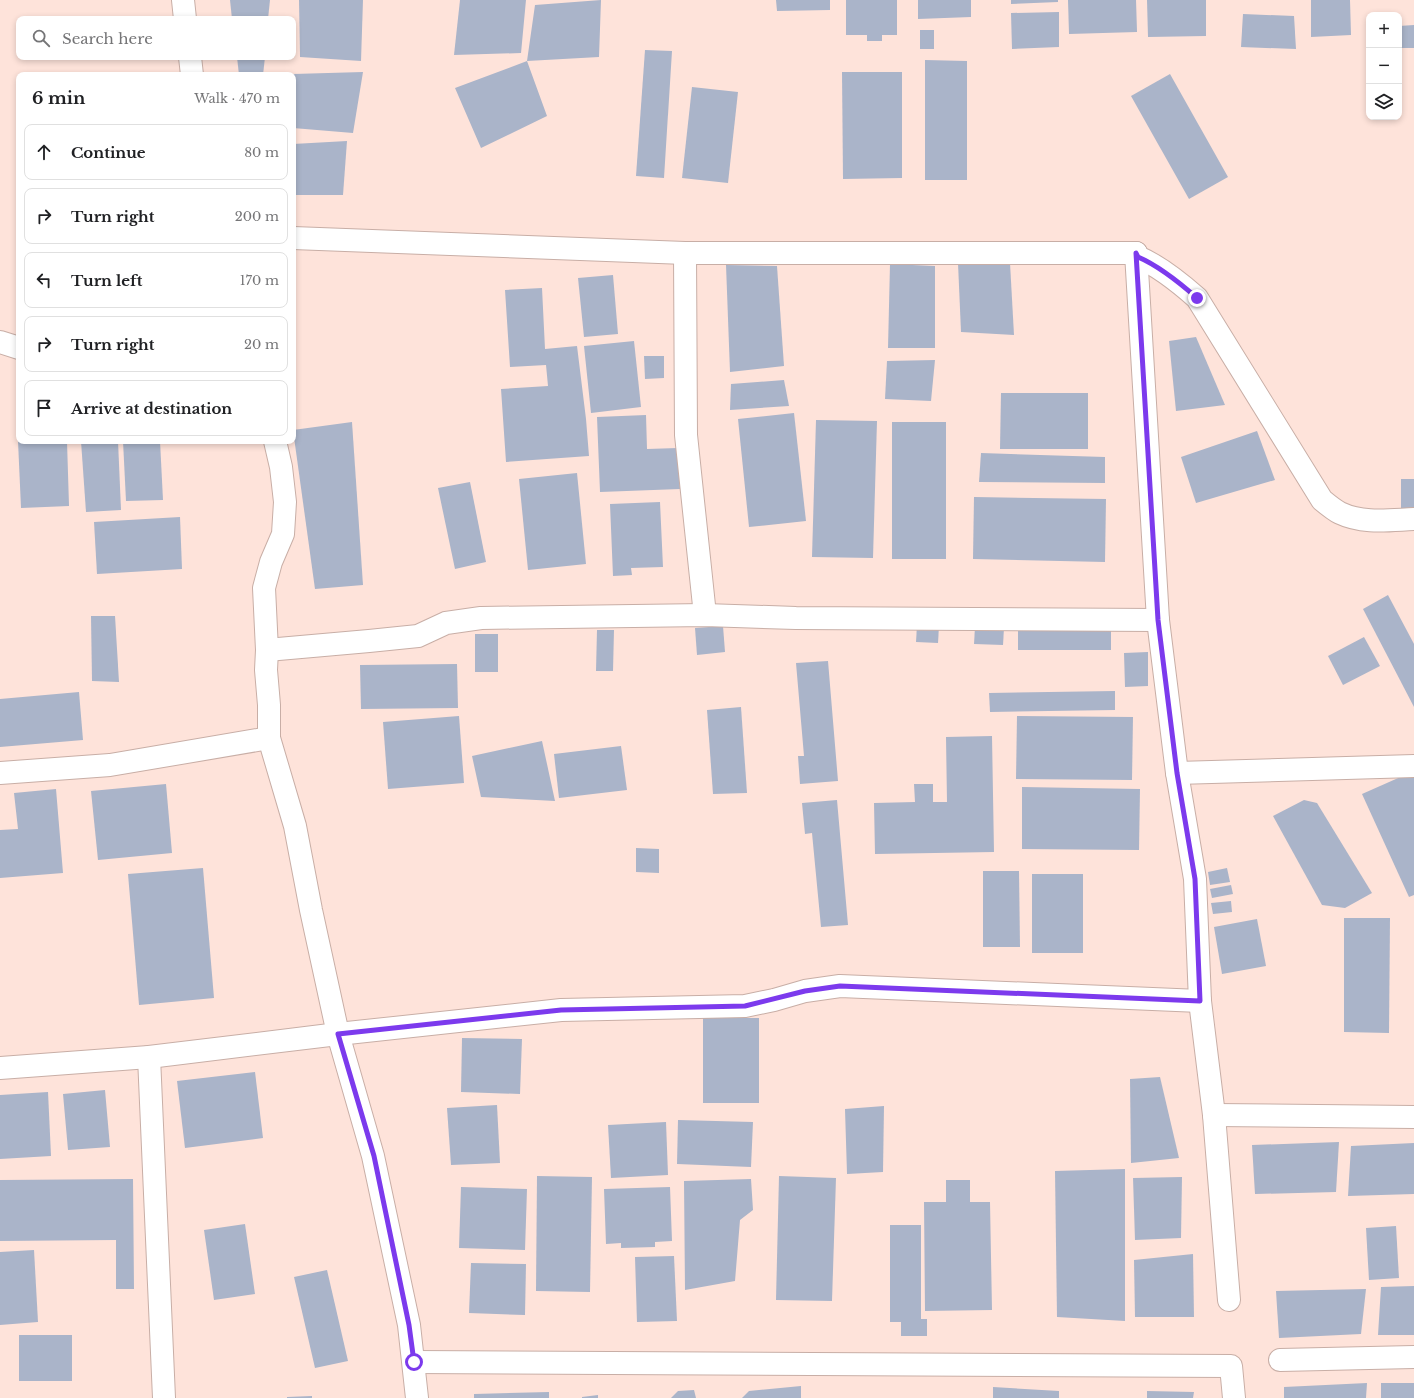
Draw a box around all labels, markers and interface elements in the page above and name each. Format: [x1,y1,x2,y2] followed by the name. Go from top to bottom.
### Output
[1366,12,1402,120] map controls
[1366,12,1402,48] button: +
[16,16,296,60] search box
[30,27,52,49] icon: search
[62,29,153,48] text: Search here
[1366,48,1402,84] button: −
[1366,84,1402,120] button: layers
[32,88,85,109] text: 6 min
[194,90,280,107] text: Walk · 470 m
[33,141,55,163] icon: ahead
[71,143,146,162] text: Continue
[244,144,279,161] text: 80 m
[33,205,55,227] icon: right
[71,207,154,226] text: Turn right
[235,208,279,225] text: 200 m
[33,269,55,291] icon: left
[71,271,142,290] text: Turn left
[240,272,279,289] text: 170 m
[1188,289,1206,307] route end
[33,333,55,355] icon: right
[71,335,154,354] text: Turn right
[244,336,279,353] text: 20 m
[33,397,55,419] icon: arrive
[71,399,232,418] text: Arrive at destination
[405,1353,423,1371] route start

